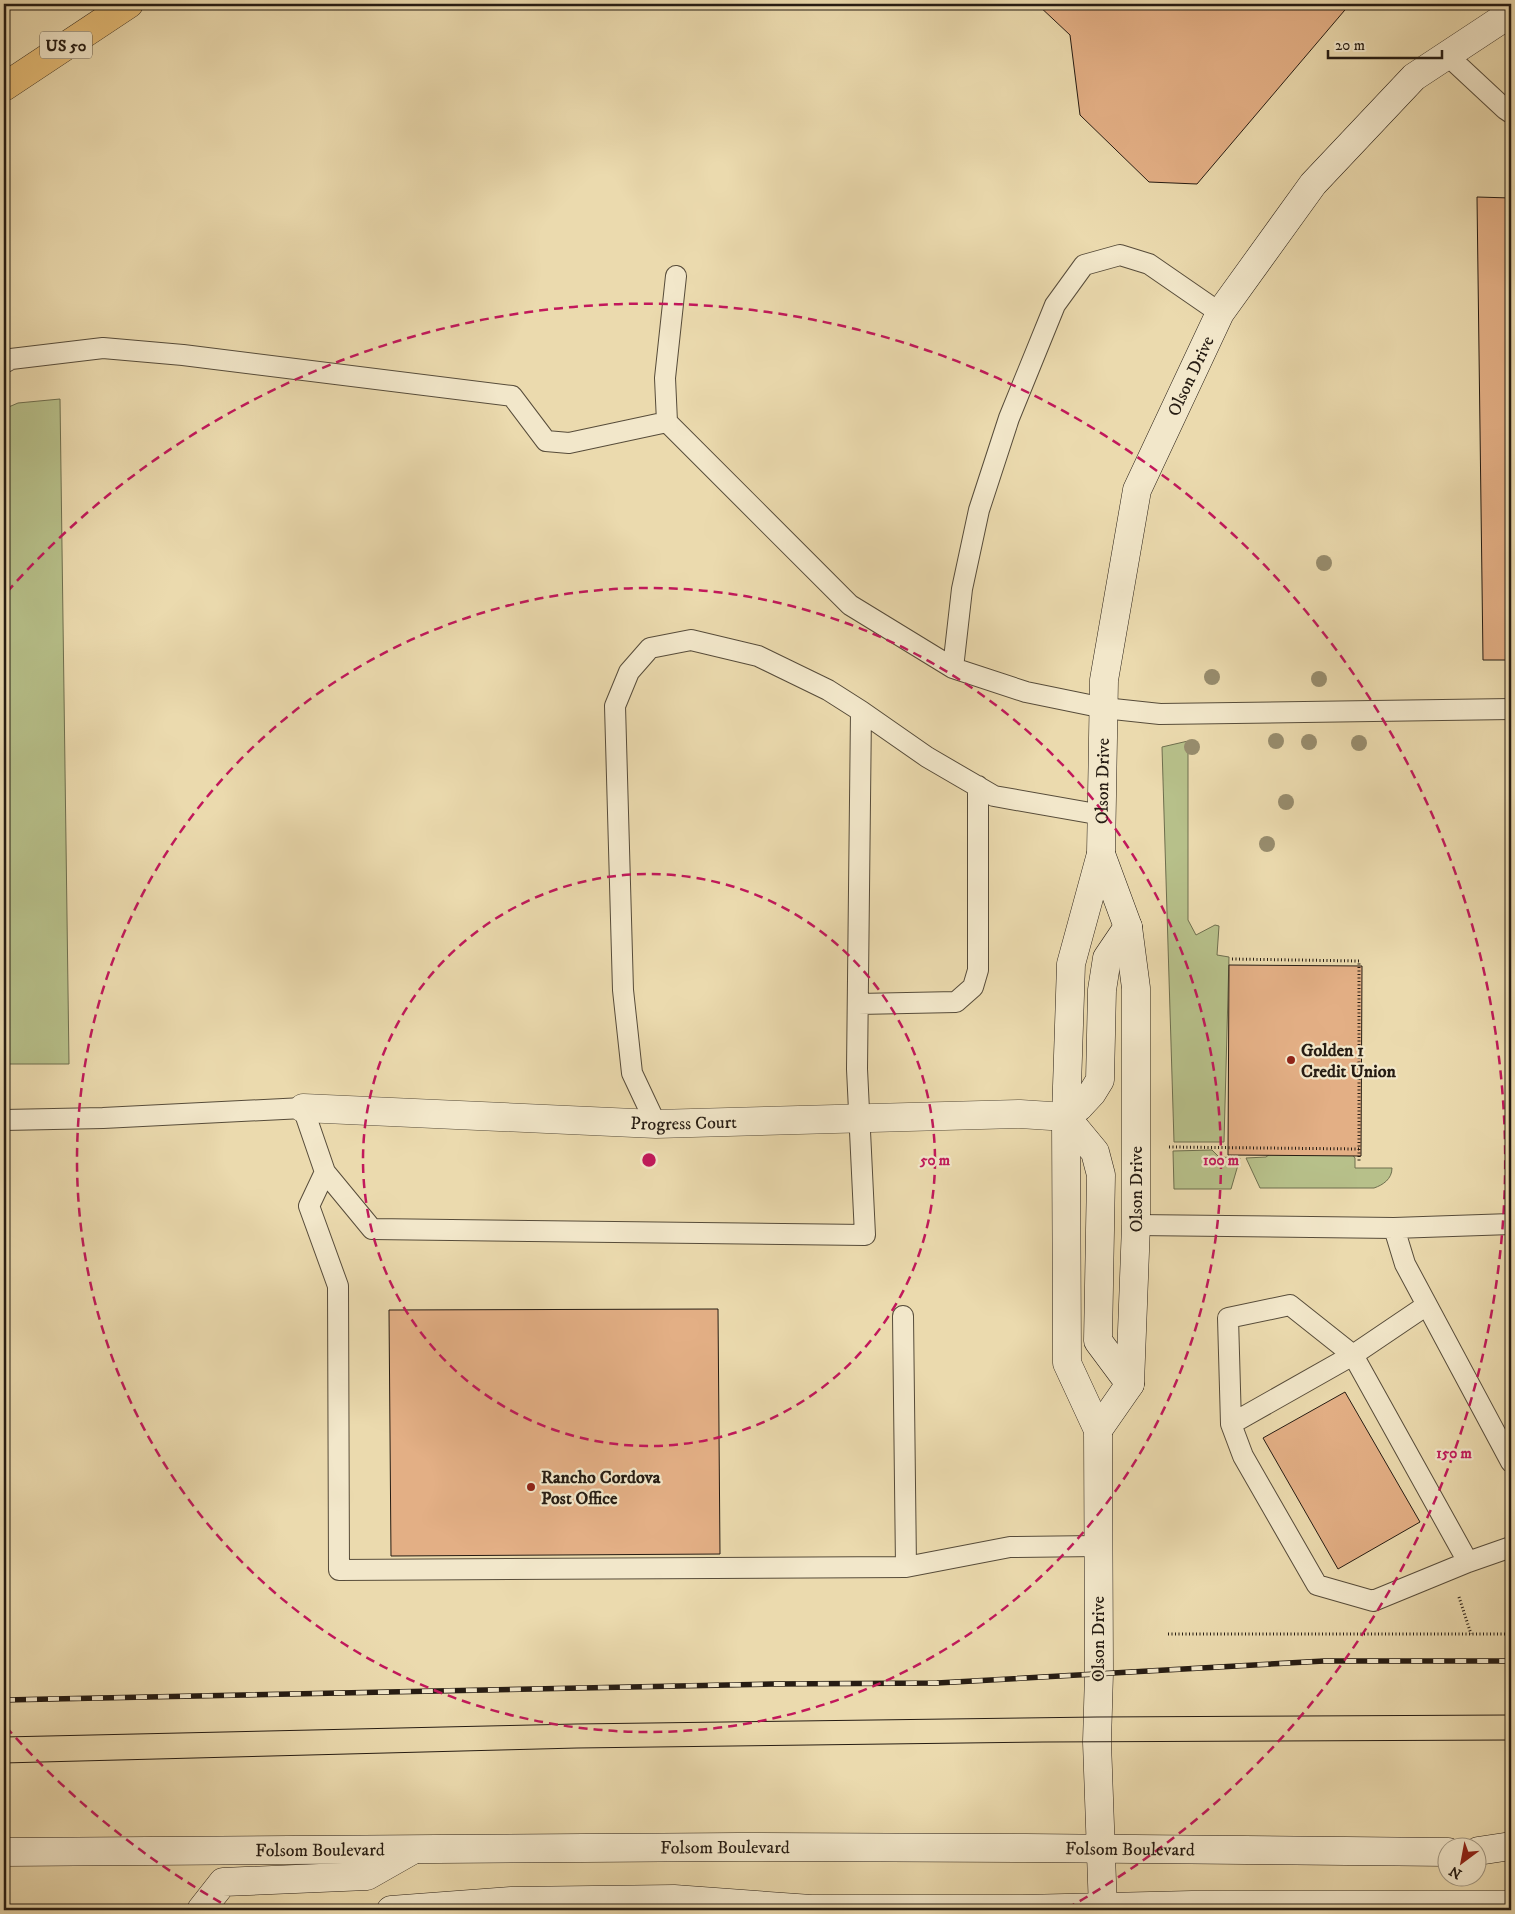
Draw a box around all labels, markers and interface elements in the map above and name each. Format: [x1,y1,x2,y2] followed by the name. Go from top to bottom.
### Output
[1328,28,1441,60] scale bar
[40,32,92,58] road number: US 50
[1335,36,1365,55] text: 20 m
[1163,333,1220,420] street label: Olson Drive
[1092,738,1115,824] street label: Olson Drive
[1301,1040,1397,1083] place label: Golden 1 Credit Union
[1285,1054,1297,1066] marker: Golden 1 Credit Union
[630,1112,737,1136] street label: Progress Court
[1126,1146,1148,1233] street label: Olson Drive
[640,1151,658,1169] centre of rings
[919,1151,951,1170] text: 50 m
[1203,1151,1240,1170] text: 100 m
[1436,1444,1472,1463] text: 150 m
[541,1467,661,1510] place label: Rancho Cordova Post Office
[525,1481,537,1493] marker: Rancho Cordova Post Office
[1088,1596,1110,1682] street label: Olson Drive
[1438,1836,1488,1886] north arrow
[660,1837,790,1860] street label: Folsom Boulevard
[1065,1838,1195,1862] street label: Folsom Boulevard
[255,1839,385,1862] street label: Folsom Boulevard
[1446,1861,1465,1883] text: N

